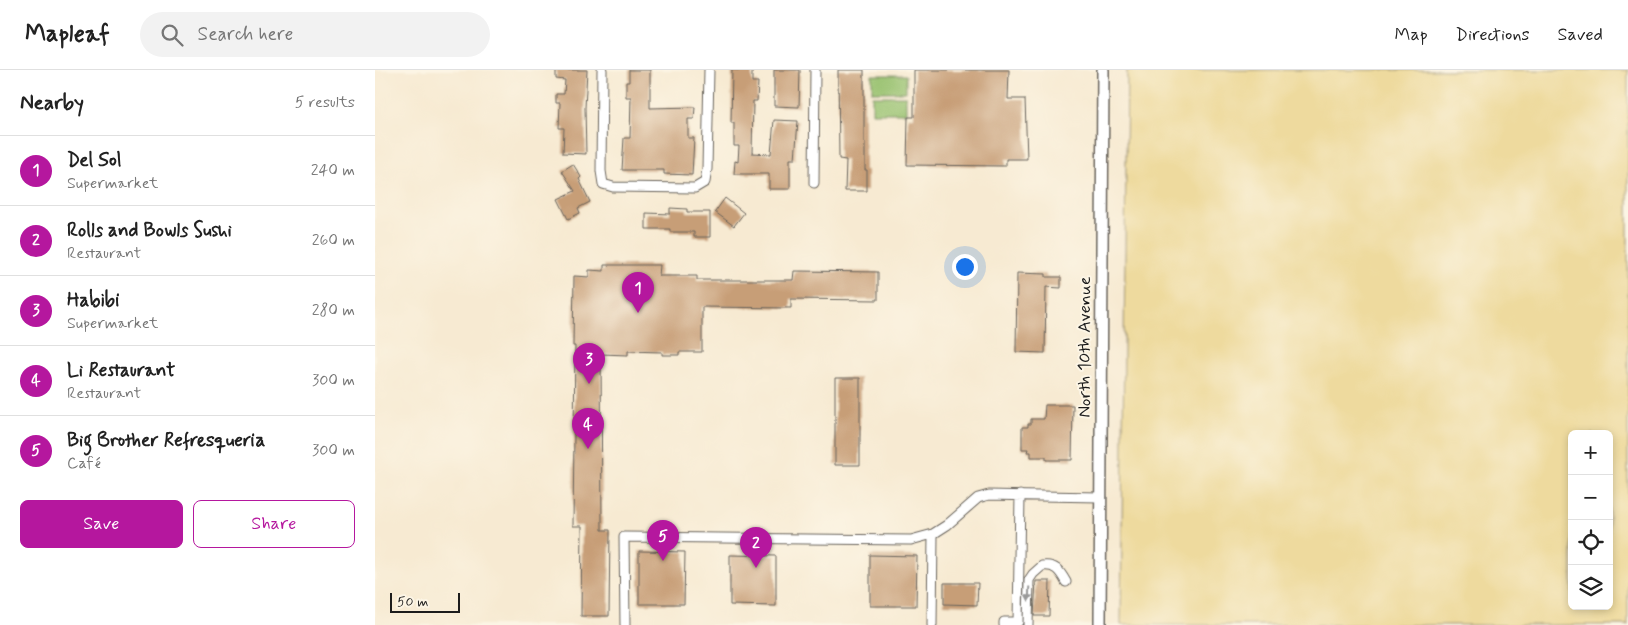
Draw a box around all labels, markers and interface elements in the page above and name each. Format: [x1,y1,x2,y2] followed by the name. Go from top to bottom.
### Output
[140,12,490,57] search box
[25,19,110,50] text: Mapleaf
[158,21,186,49] icon: search
[198,22,293,47] text: Search here
[1395,23,1428,47] text: Map
[1456,23,1530,47] text: Directions
[1558,23,1603,47] text: Saved
[20,89,84,117] text: Nearby
[295,92,355,113] text: 5 results
[67,148,121,173] text: Del Sol
[32,160,40,181] text: 1
[311,160,355,181] text: 240 m
[67,173,158,194] text: Supermarket
[67,218,232,243] text: Rolls and Bowls Sushi
[32,230,40,251] text: 2
[312,230,355,251] text: 260 m
[67,243,141,264] text: Restaurant
[952,254,978,280] your location
[622,272,654,313] pin: 1
[1073,276,1097,418] street label: North 10th Avenue
[67,288,119,313] text: Habibi
[32,300,40,321] text: 3
[312,300,355,321] text: 280 m
[67,313,158,334] text: Supermarket
[573,343,605,384] pin: 3
[67,358,175,383] text: Li Restaurant
[31,370,41,391] text: 4
[312,370,355,391] text: 300 m
[67,383,141,404] text: Restaurant
[572,408,604,449] pin: 4
[67,428,265,453] text: Big Brother Refresqueria
[1568,430,1613,610] map controls
[1568,430,1613,475] button: +
[31,440,41,461] text: 5
[312,440,355,461] text: 300 m
[67,453,101,474] text: Café
[1568,475,1613,520] button: −
[20,500,183,548] button: Save
[193,500,355,548] button: Share
[647,520,679,561] pin: 5
[1568,520,1613,565] button: locate
[740,527,772,568] pin: 2
[1568,565,1613,610] button: layers
[1025,586,1033,602] one-way arrow
[390,590,460,613] scale bar
[397,593,428,611] text: 50 m

